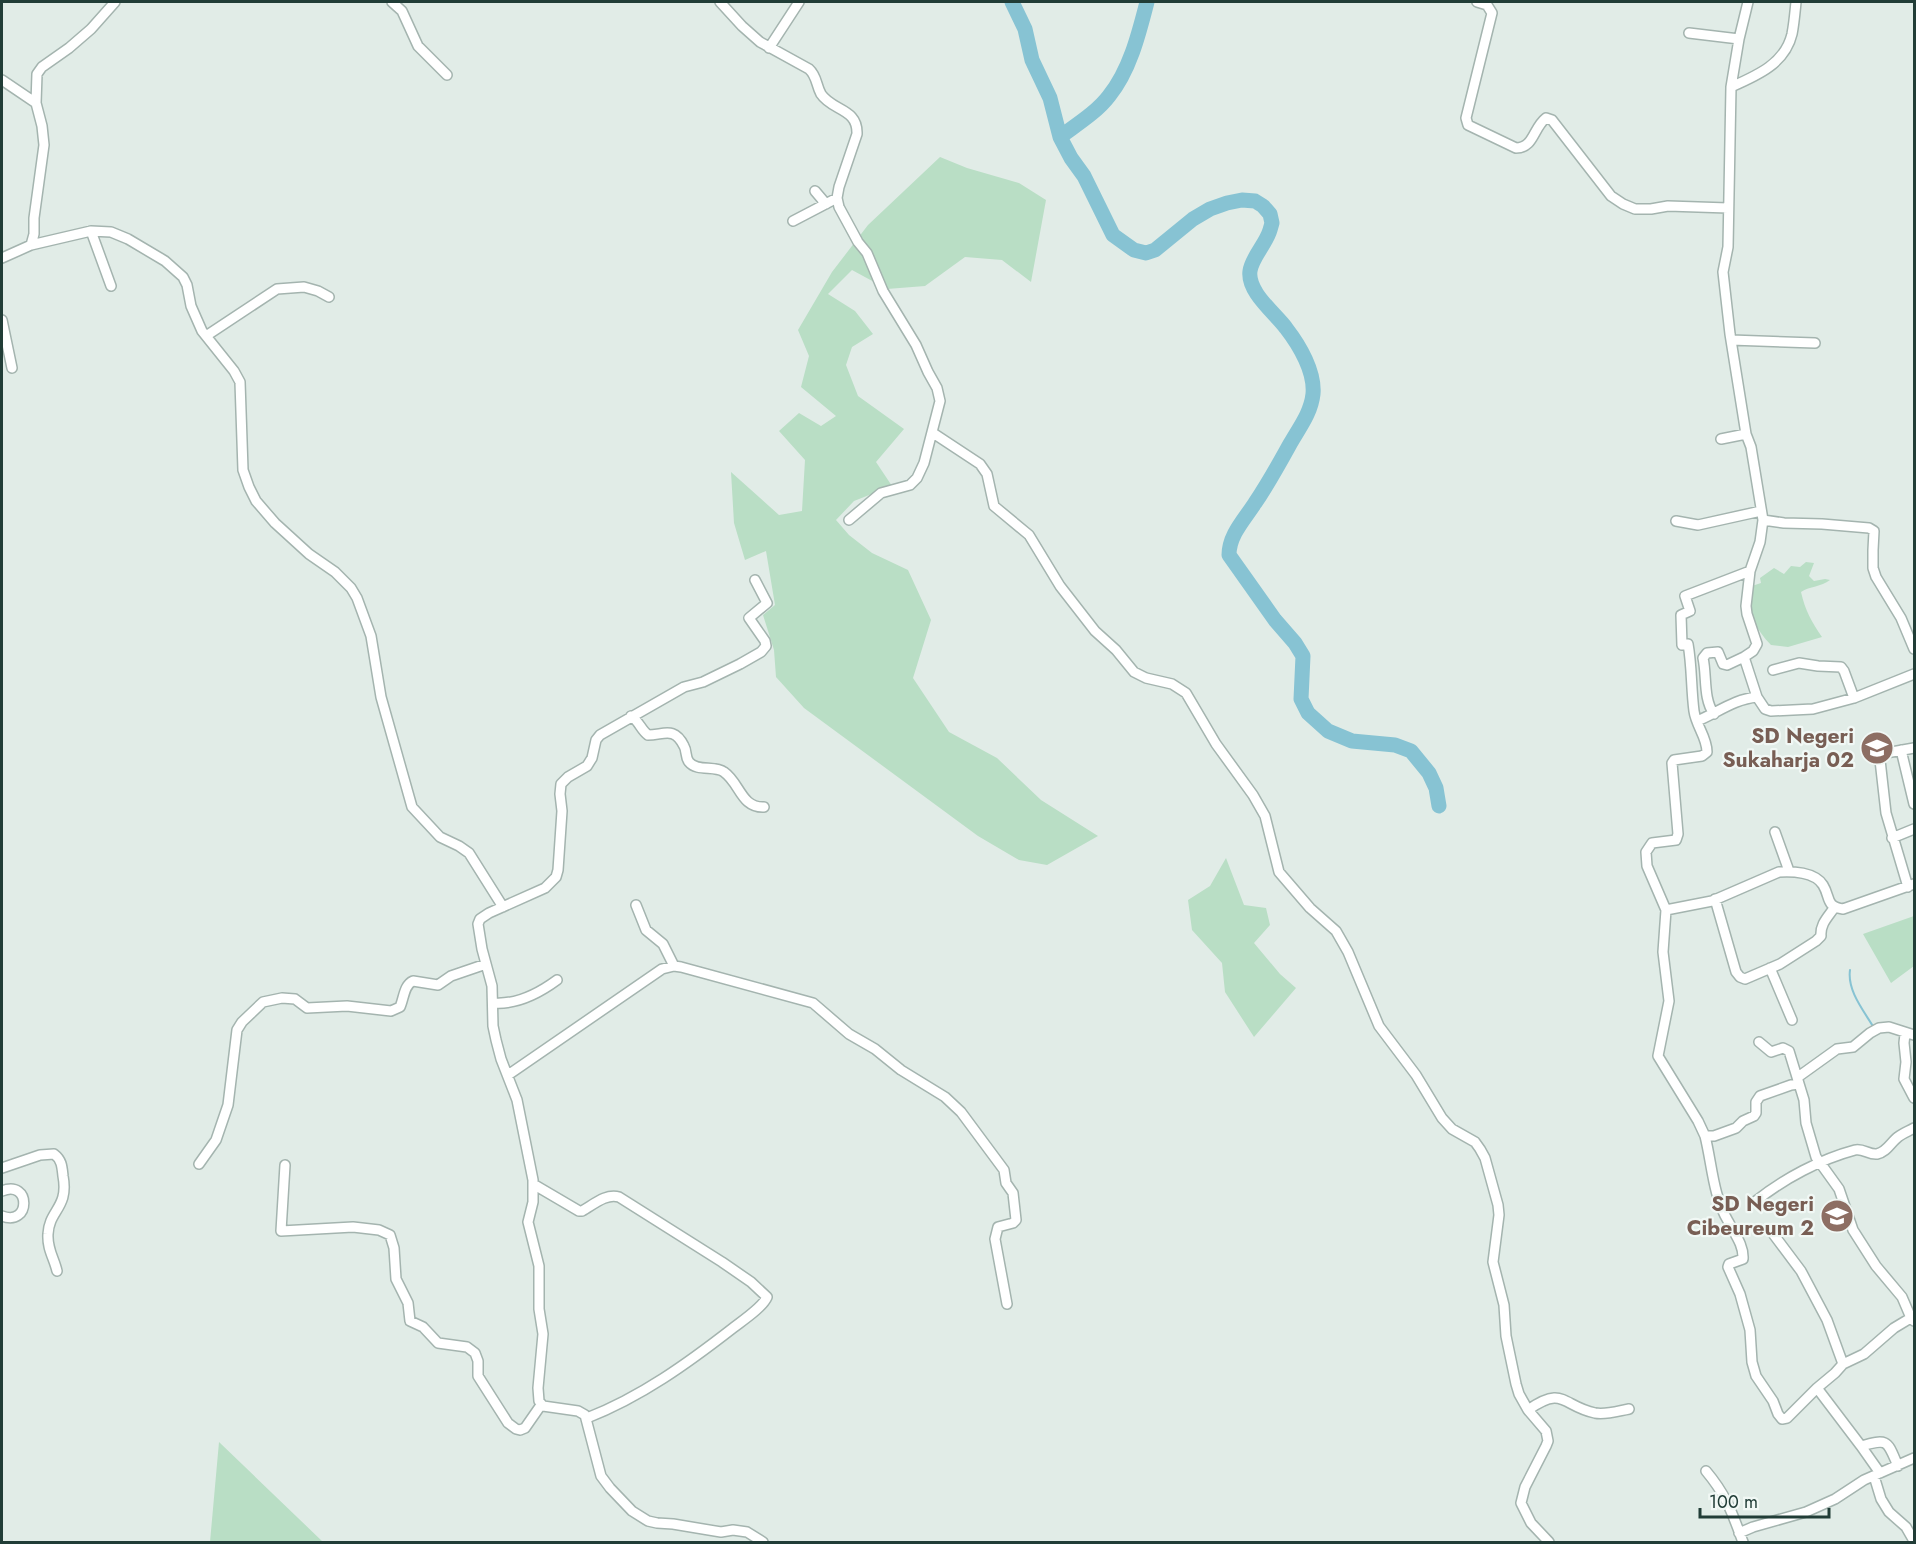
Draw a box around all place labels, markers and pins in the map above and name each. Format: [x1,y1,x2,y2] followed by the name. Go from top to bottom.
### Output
[1722,721,1854,775] place label: SD Negeri Sukaharja 02
[1859,730,1895,766] school or university icon: SD Negeri Sukaharja 02
[1687,1189,1814,1243] place label: SD Negeri Cibeureum 2
[1819,1198,1855,1234] school or university icon: SD Negeri Cibeureum 2

